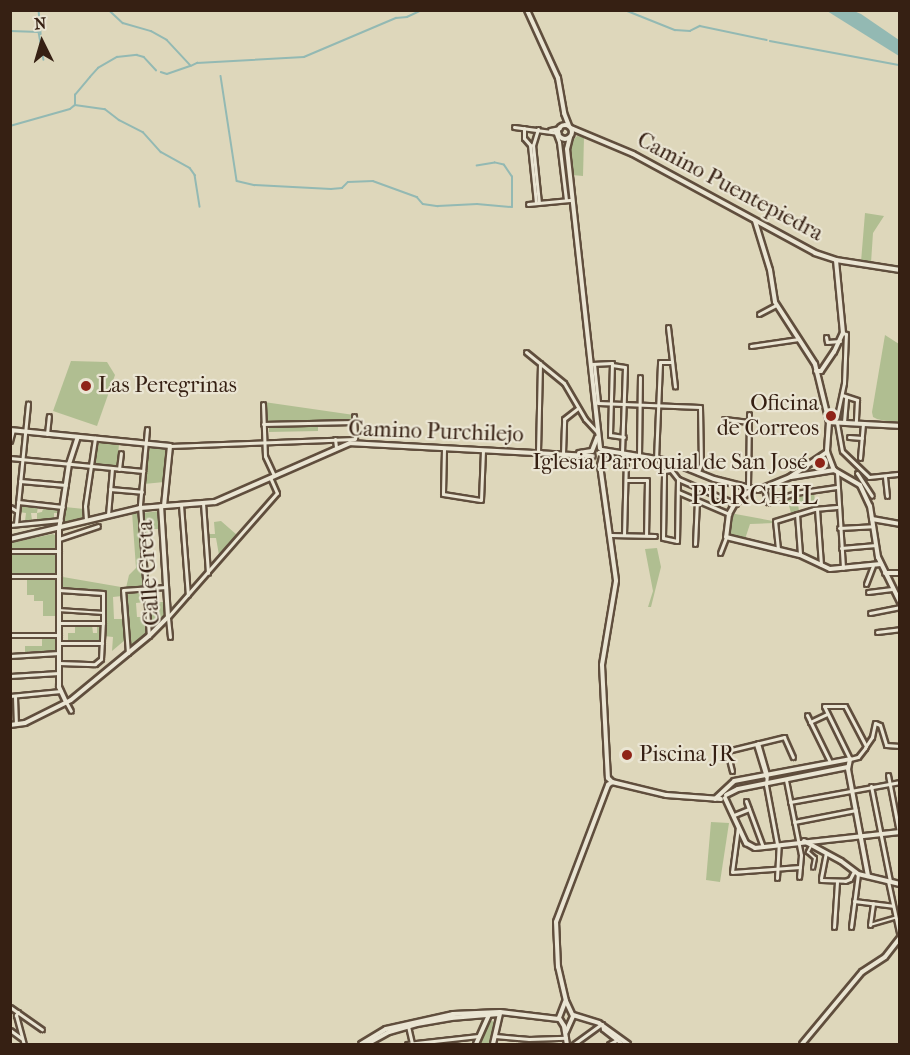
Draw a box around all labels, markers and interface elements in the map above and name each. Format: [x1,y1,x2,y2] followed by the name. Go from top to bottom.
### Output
[12,12,72,72] north arrow
[34,14,47,34] text: N
[633,127,827,247] street label: Camino Puentepiedra
[98,373,237,399] place label: Las Peregrinas
[79,379,93,393] marker: Las Peregrinas
[717,390,819,442] place label: Oficina de Correos
[824,409,838,423] marker: Oficina de Correos
[348,416,524,448] street label: Camino Purchilejo
[533,450,808,476] place label: Iglesia Parroquial de San José
[813,456,827,470] marker: Iglesia Parroquial de San José
[691,480,819,512] district label: PURCHIL
[132,519,166,627] street label: Calle Creta
[639,742,735,768] place label: Piscina JR
[620,748,634,762] marker: Piscina JR

